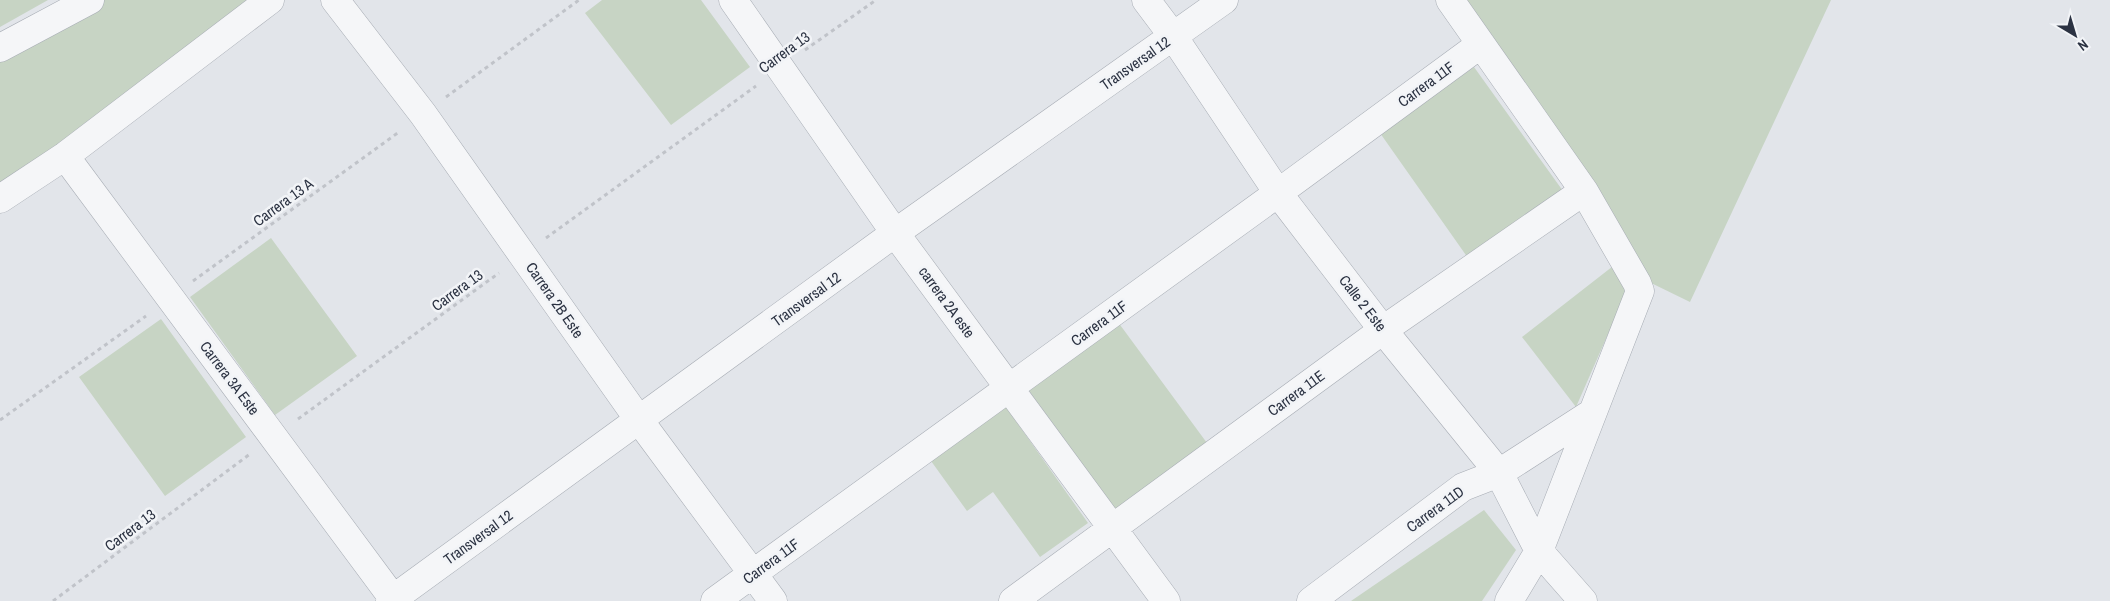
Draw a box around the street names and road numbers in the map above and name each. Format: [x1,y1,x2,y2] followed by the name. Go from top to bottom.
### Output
[754,26,814,78] street label: Carrera 13
[1096,31,1174,95] street label: Transversal 12
[1393,56,1459,112] street label: Carrera 11F
[249,173,318,231] street label: Carrera 13 A
[521,258,589,342] street label: Carrera 2B Este
[914,262,980,342] street label: carrera 2A este
[427,264,487,316] street label: Carrera 13
[767,267,845,331] street label: Transversal 12
[1334,270,1392,336] street label: Calle 2 Este
[1066,295,1132,351] street label: Carrera 11F
[195,337,265,419] street label: Carrera 3A Este
[1263,365,1329,421] street label: Carrera 11E
[1402,481,1468,537] street label: Carrera 11D
[100,504,160,556] street label: Carrera 13
[439,505,517,569] street label: Transversal 12
[738,533,804,589] street label: Carrera 11F

